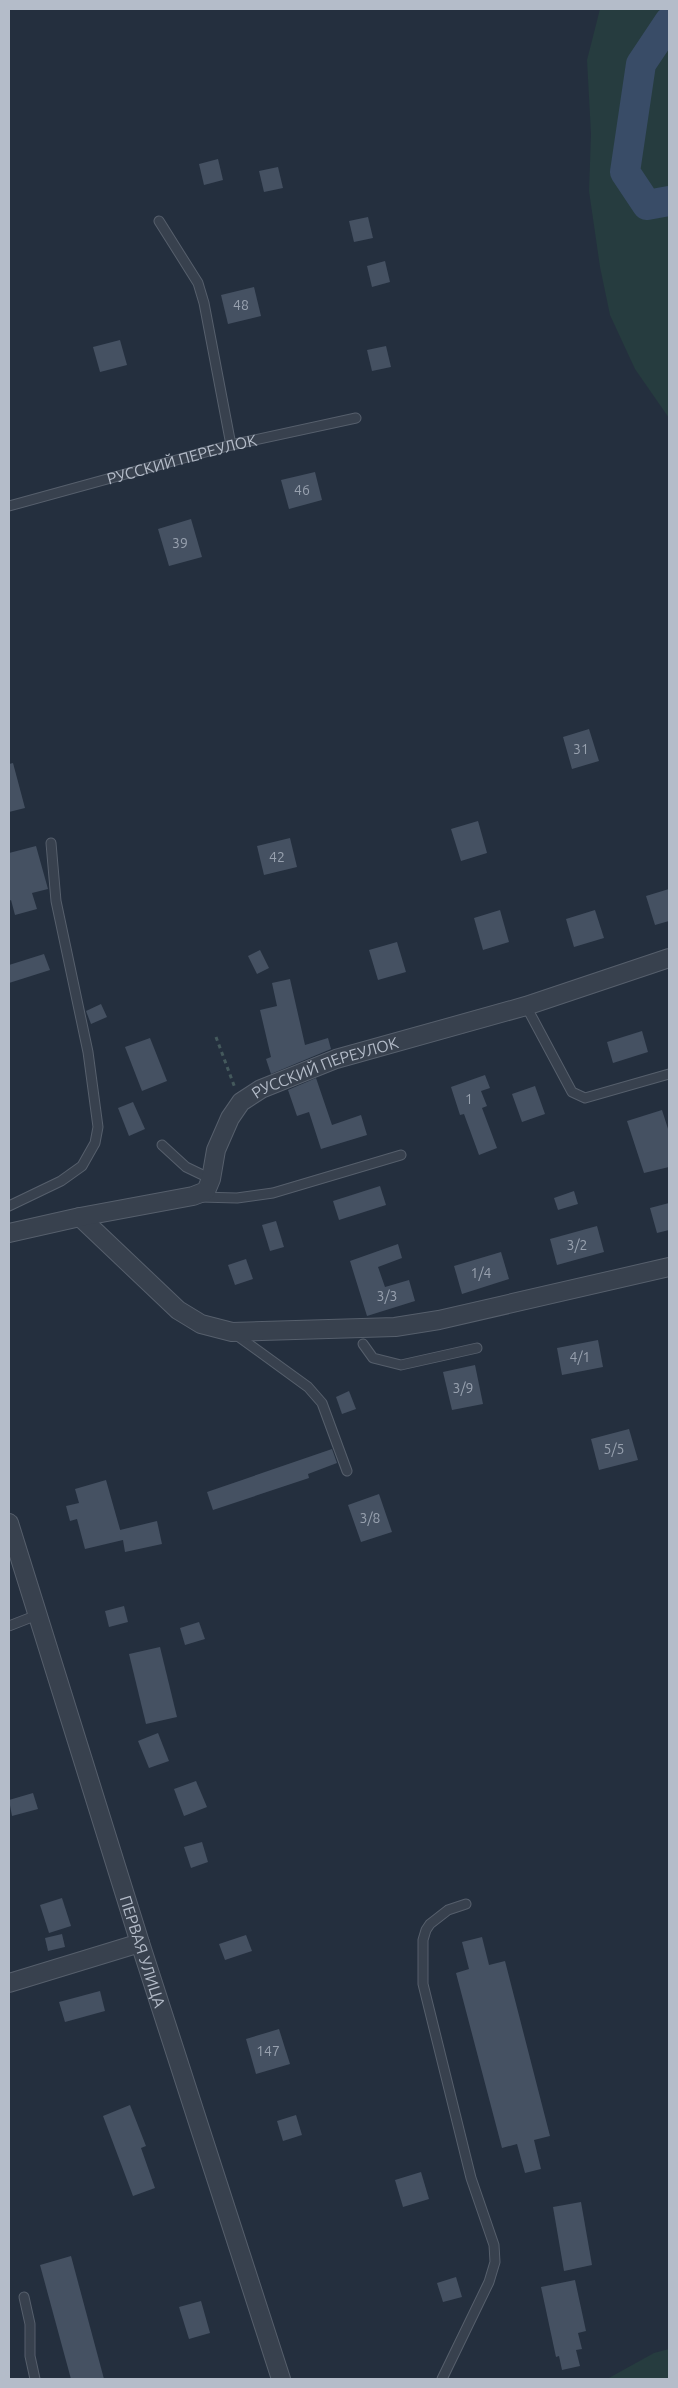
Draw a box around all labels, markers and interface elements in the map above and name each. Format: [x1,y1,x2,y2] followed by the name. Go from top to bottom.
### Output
[233,297,249,313] house number: 48
[105,431,259,488] street label: РУССКИЙ ПЕРЕУЛОК
[294,482,310,498] house number: 46
[172,535,188,551] house number: 39
[573,741,589,757] house number: 31
[269,849,285,865] house number: 42
[248,1033,401,1102] street label: РУССКИЙ ПЕРЕУЛОК
[465,1091,473,1107] house number: 1
[567,1237,587,1253] house number: 3/2
[471,1265,492,1281] house number: 1/4
[377,1288,397,1304] house number: 3/3
[570,1349,590,1365] house number: 4/1
[453,1380,473,1396] house number: 3/9
[604,1441,624,1457] house number: 5/5
[360,1510,381,1526] house number: 3/8
[117,1893,170,2011] street label: ПЕРВАЯ УЛИЦА
[256,2043,280,2059] house number: 147

